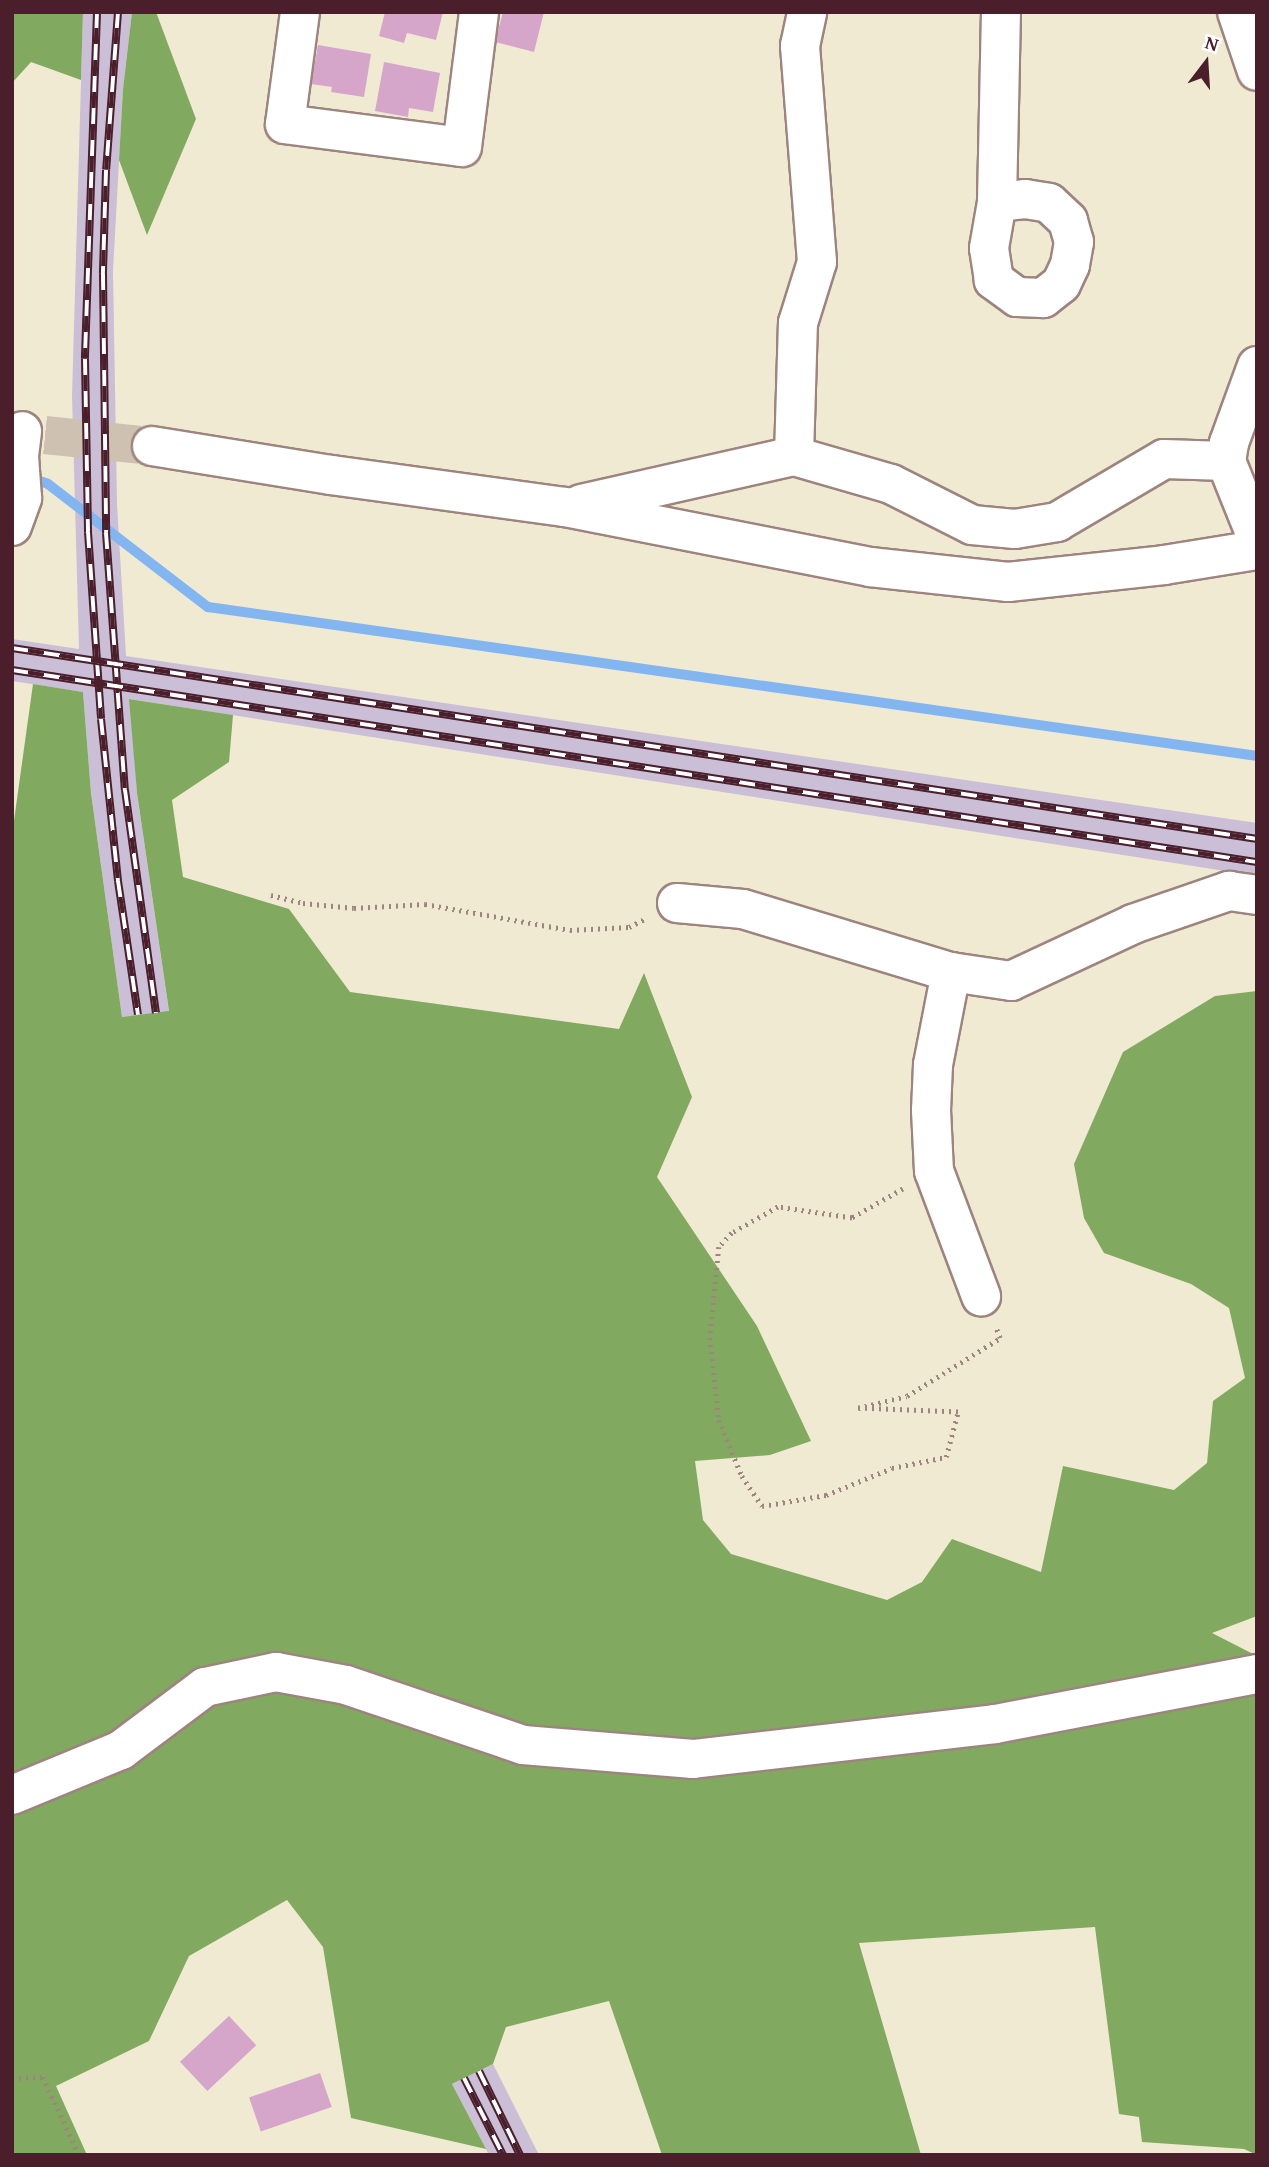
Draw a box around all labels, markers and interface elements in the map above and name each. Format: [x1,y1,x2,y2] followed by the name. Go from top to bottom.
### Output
[1171,28,1241,98] north arrow
[1202,28,1222,58] text: N

